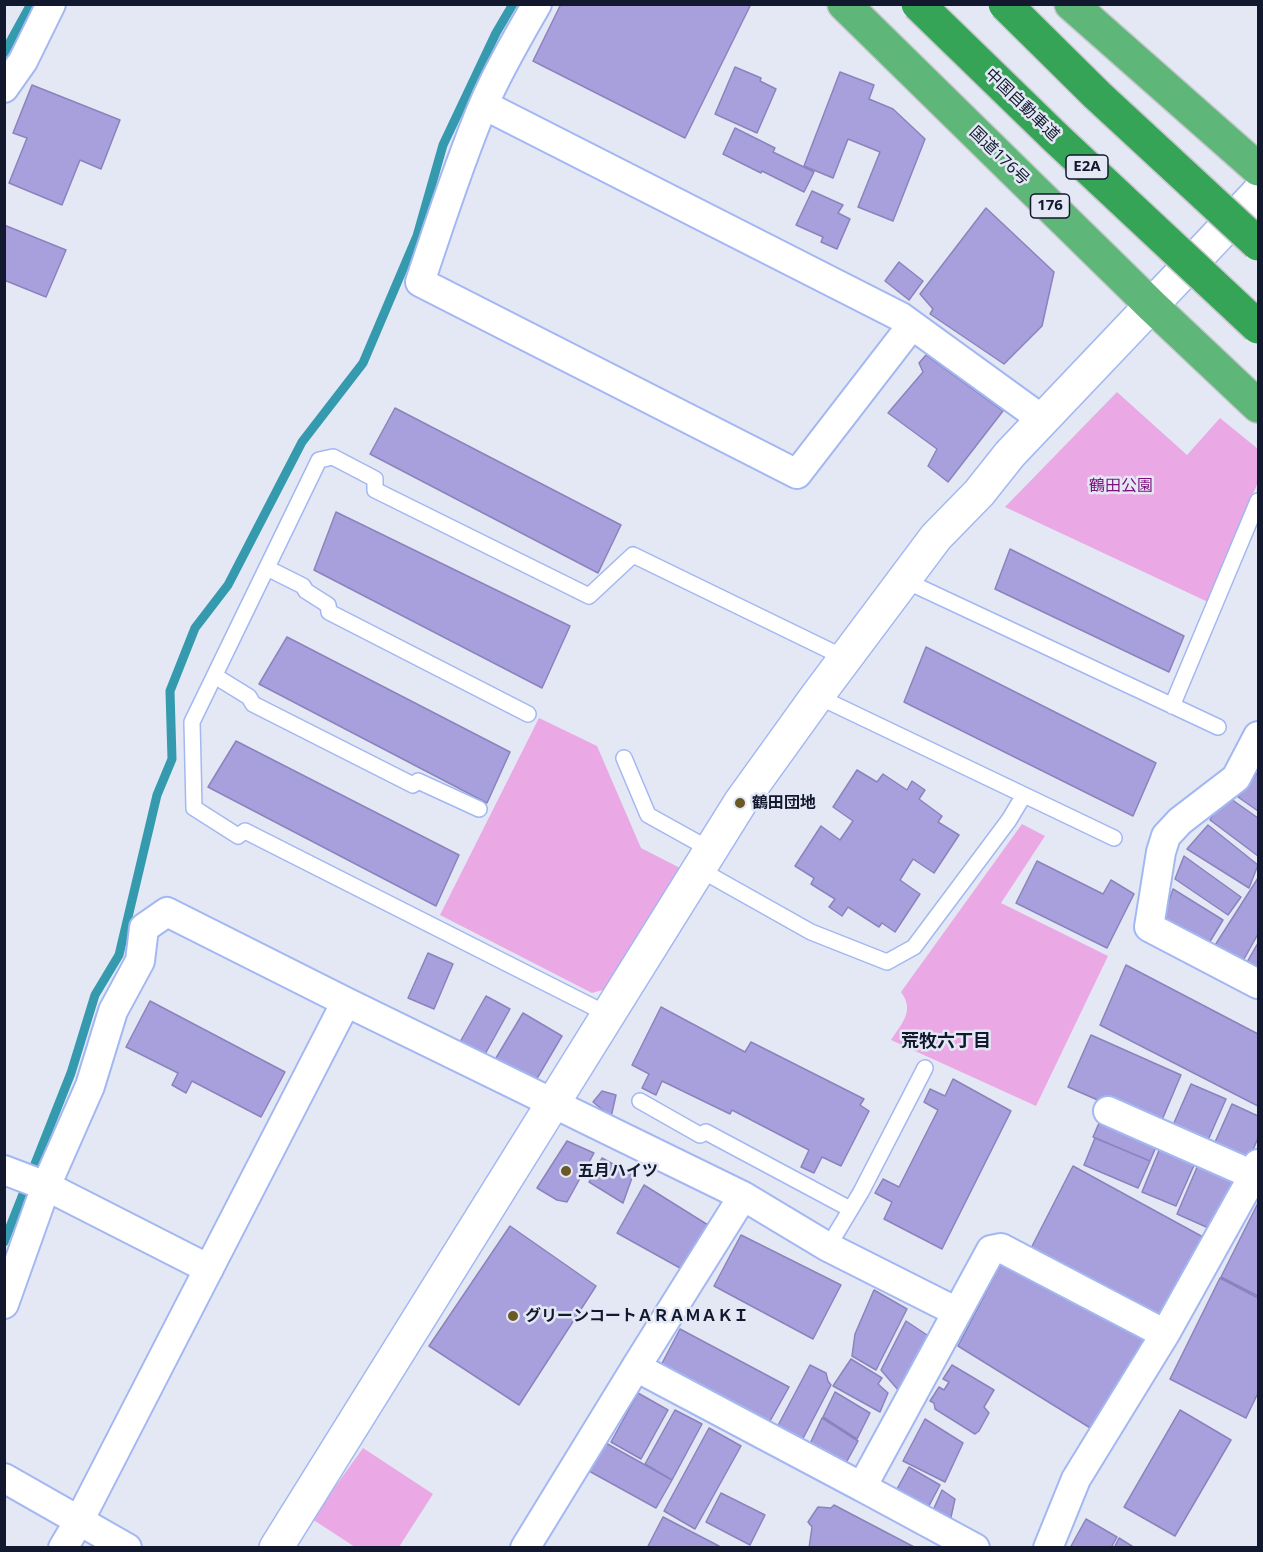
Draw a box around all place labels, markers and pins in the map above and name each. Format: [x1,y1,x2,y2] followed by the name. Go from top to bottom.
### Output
[752,793,816,813] place label: 鶴田団地
[733,796,747,810] marker: 鶴田団地
[578,1161,658,1181] place label: 五月ハイツ
[559,1164,573,1178] marker: 五月ハイツ
[525,1306,749,1326] place label: グリーンコートＡＲＡＭＡＫＩ
[506,1309,520,1323] marker: グリーンコートＡＲＡＭＡＫＩ

